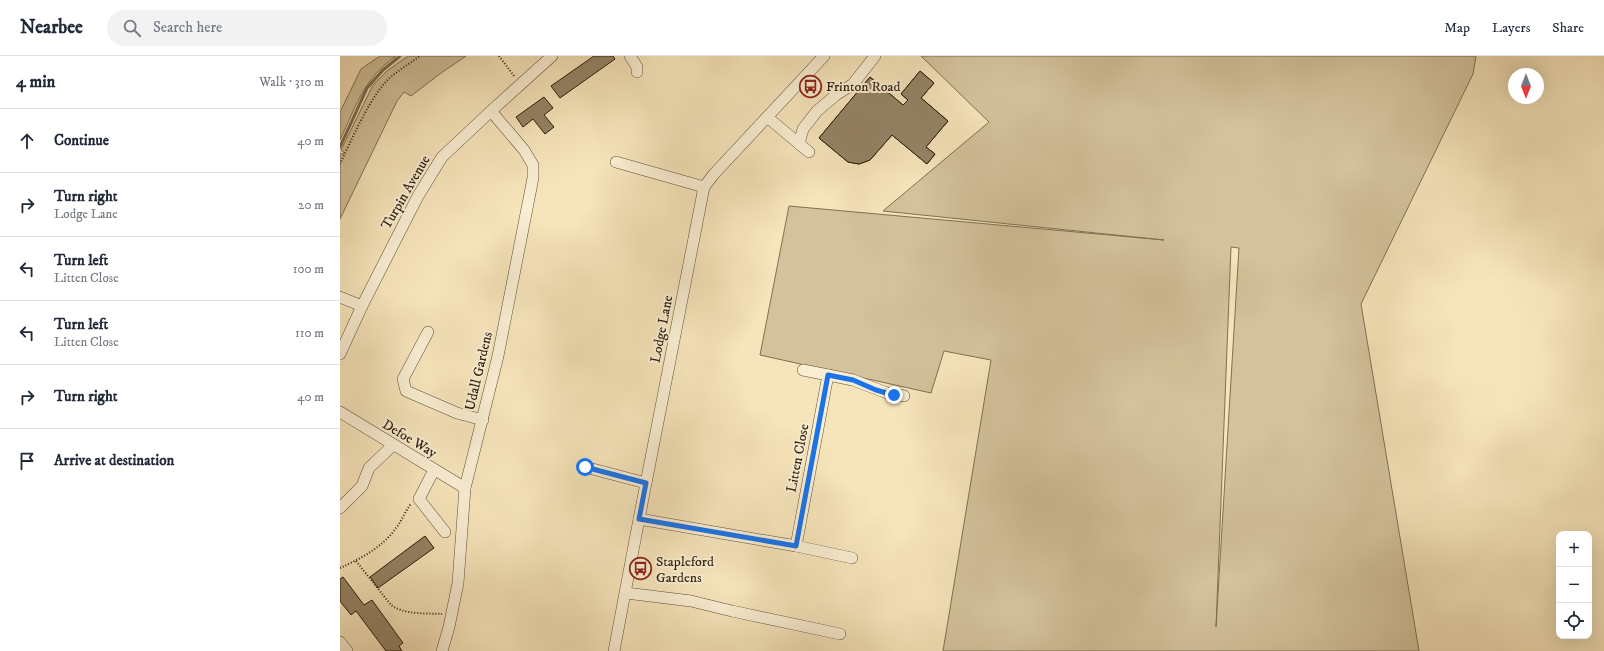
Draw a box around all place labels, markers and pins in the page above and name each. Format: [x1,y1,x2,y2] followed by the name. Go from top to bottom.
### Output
[798,73,824,99] bus stop icon: Frinton Road
[826,78,901,96] place label: Frinton Road
[656,553,714,587] place label: Stapleford Gardens
[627,556,653,582] bus stop icon: Stapleford Gardens

